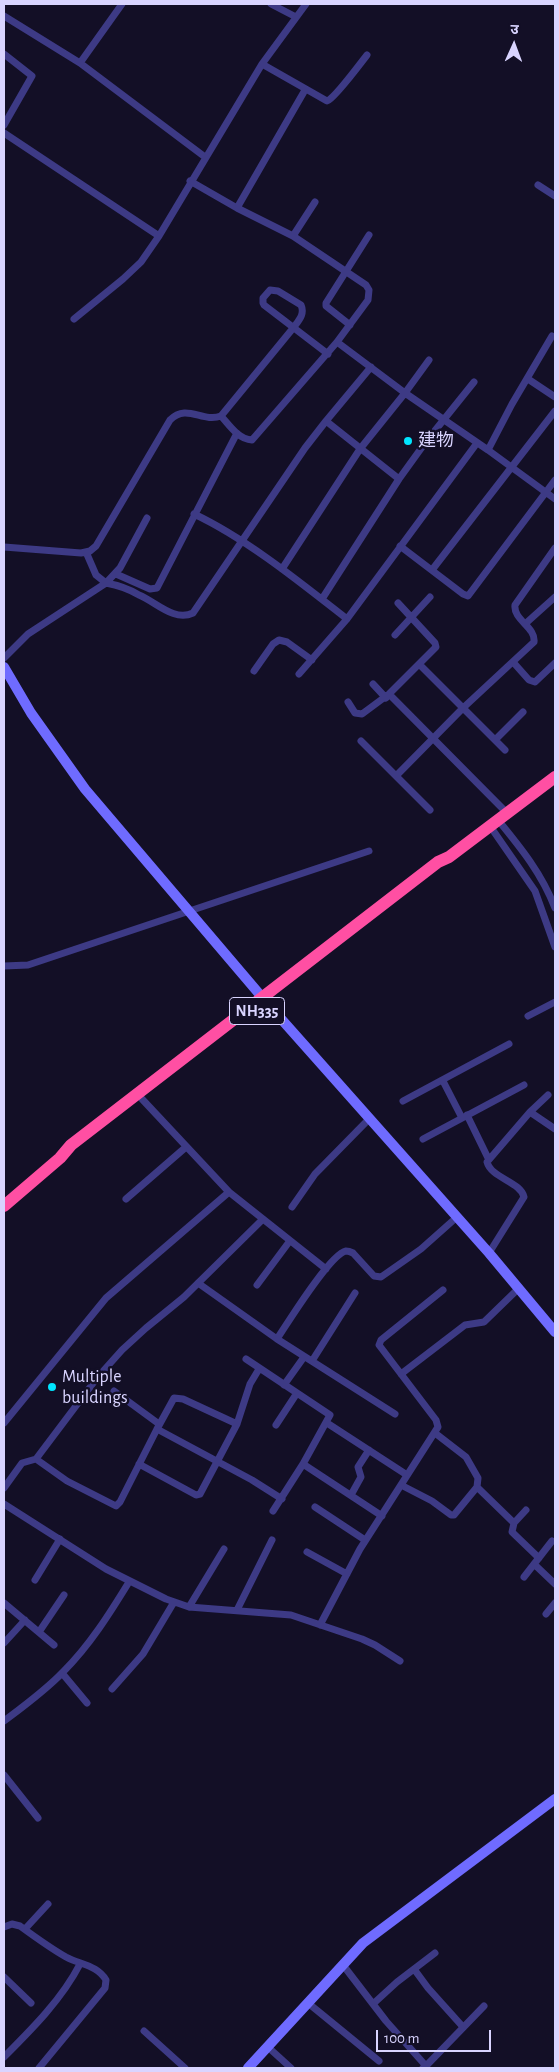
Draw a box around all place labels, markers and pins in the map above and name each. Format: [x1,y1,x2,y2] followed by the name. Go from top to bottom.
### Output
[418,430,454,452] place label: 建物
[402,435,414,447] marker: 建物
[62,1366,128,1408] place label: Multiple buildings
[46,1381,58,1393] marker: Multiple buildings

